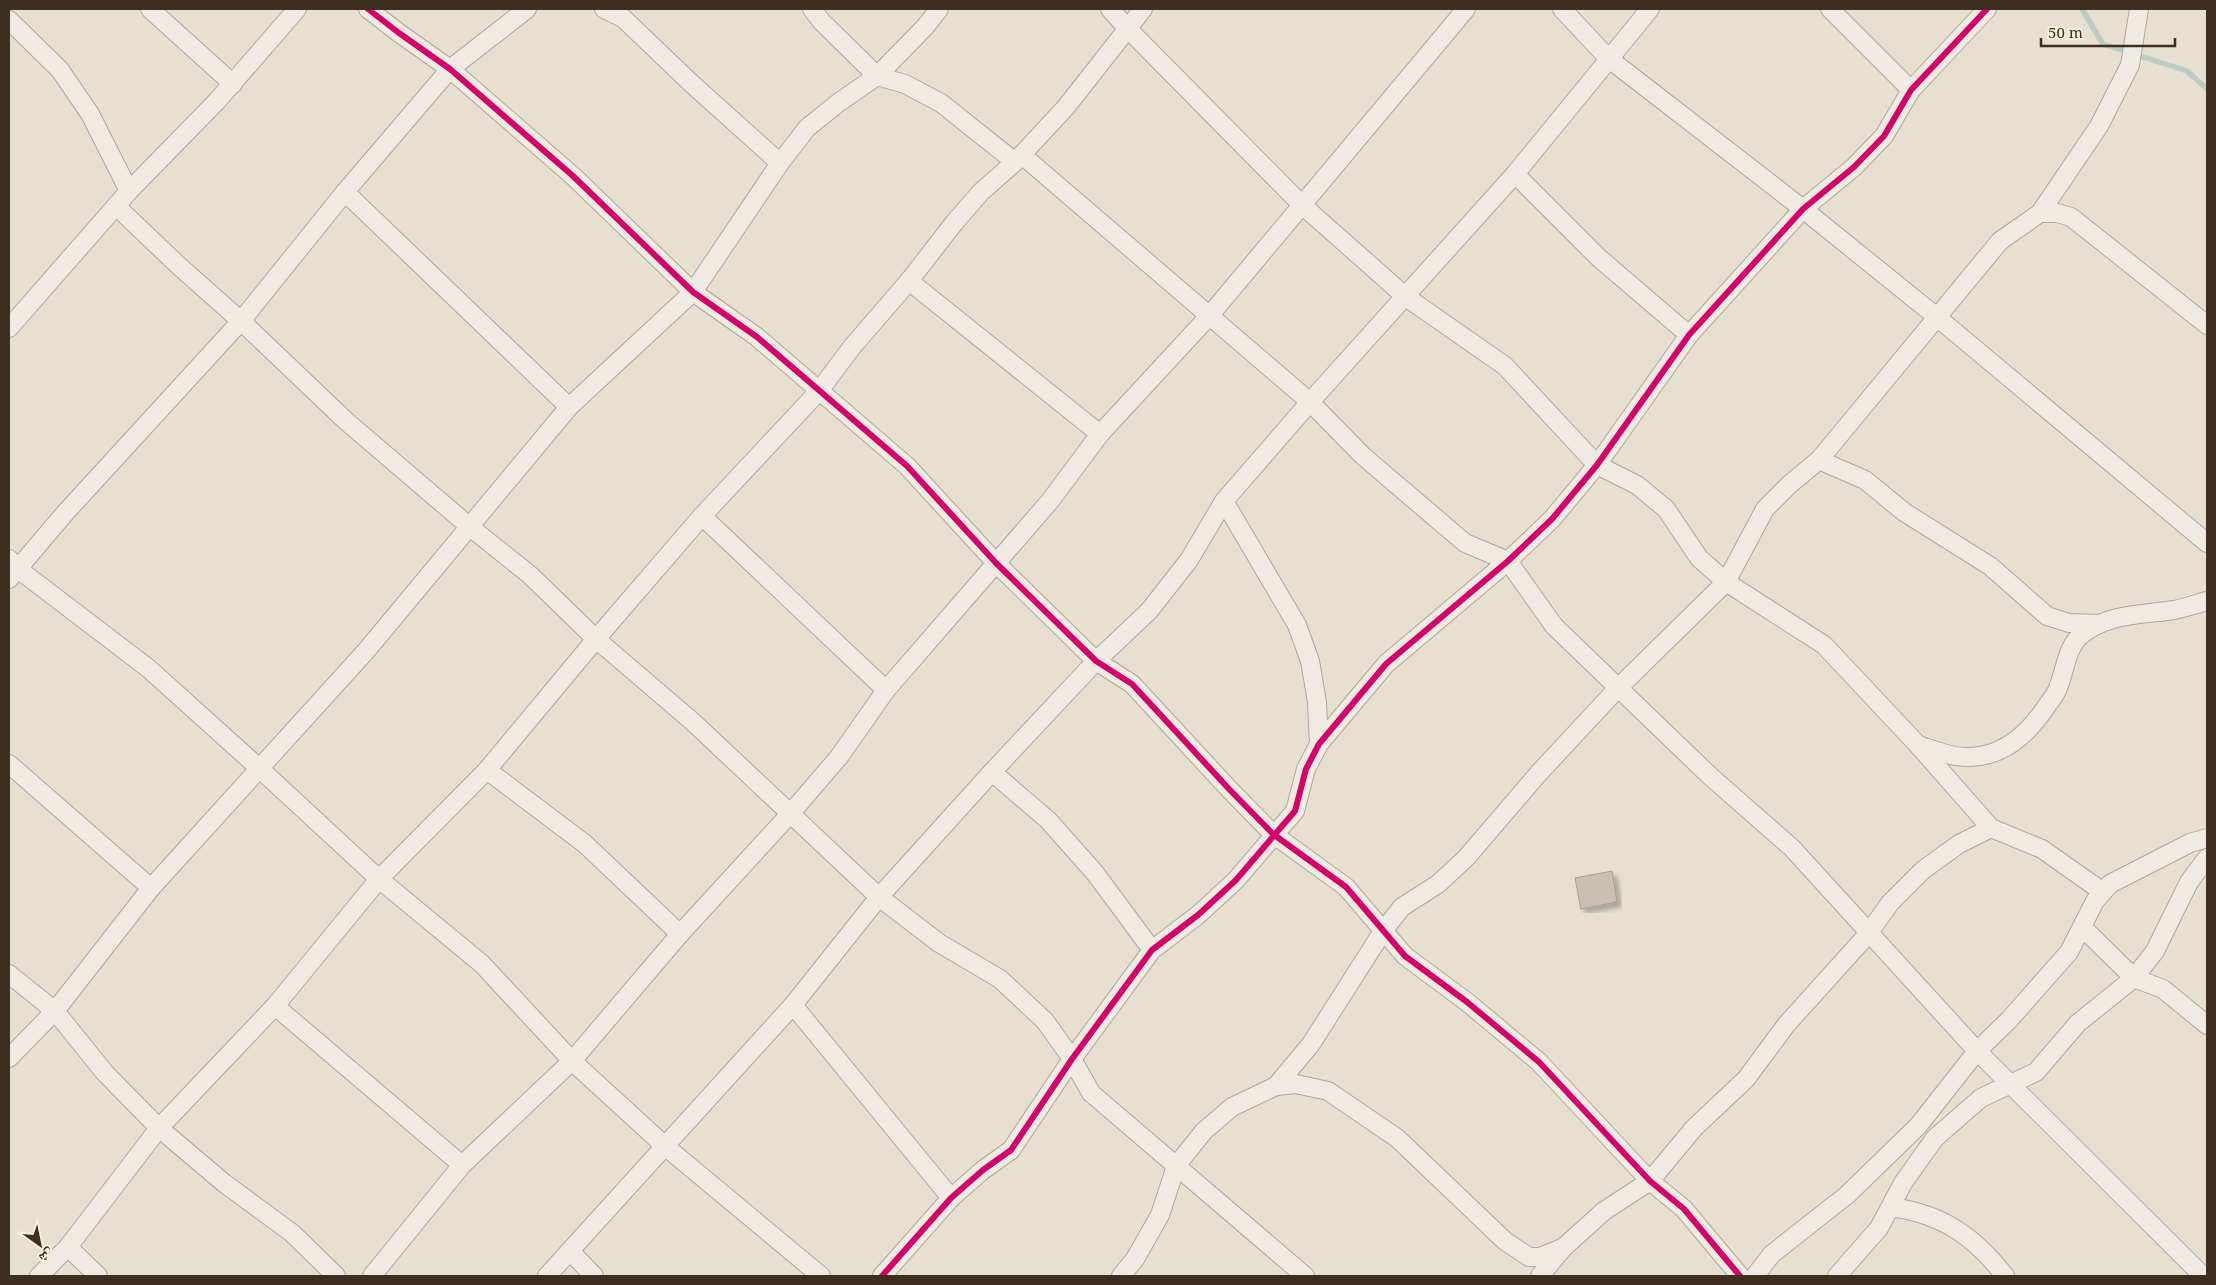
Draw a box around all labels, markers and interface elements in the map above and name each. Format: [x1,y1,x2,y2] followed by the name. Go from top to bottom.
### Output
[2041,15,2175,47] scale bar
[2048,22,2083,42] text: 50 m
[15,1220,65,1270] north arrow
[36,1244,59,1268] text: ش

